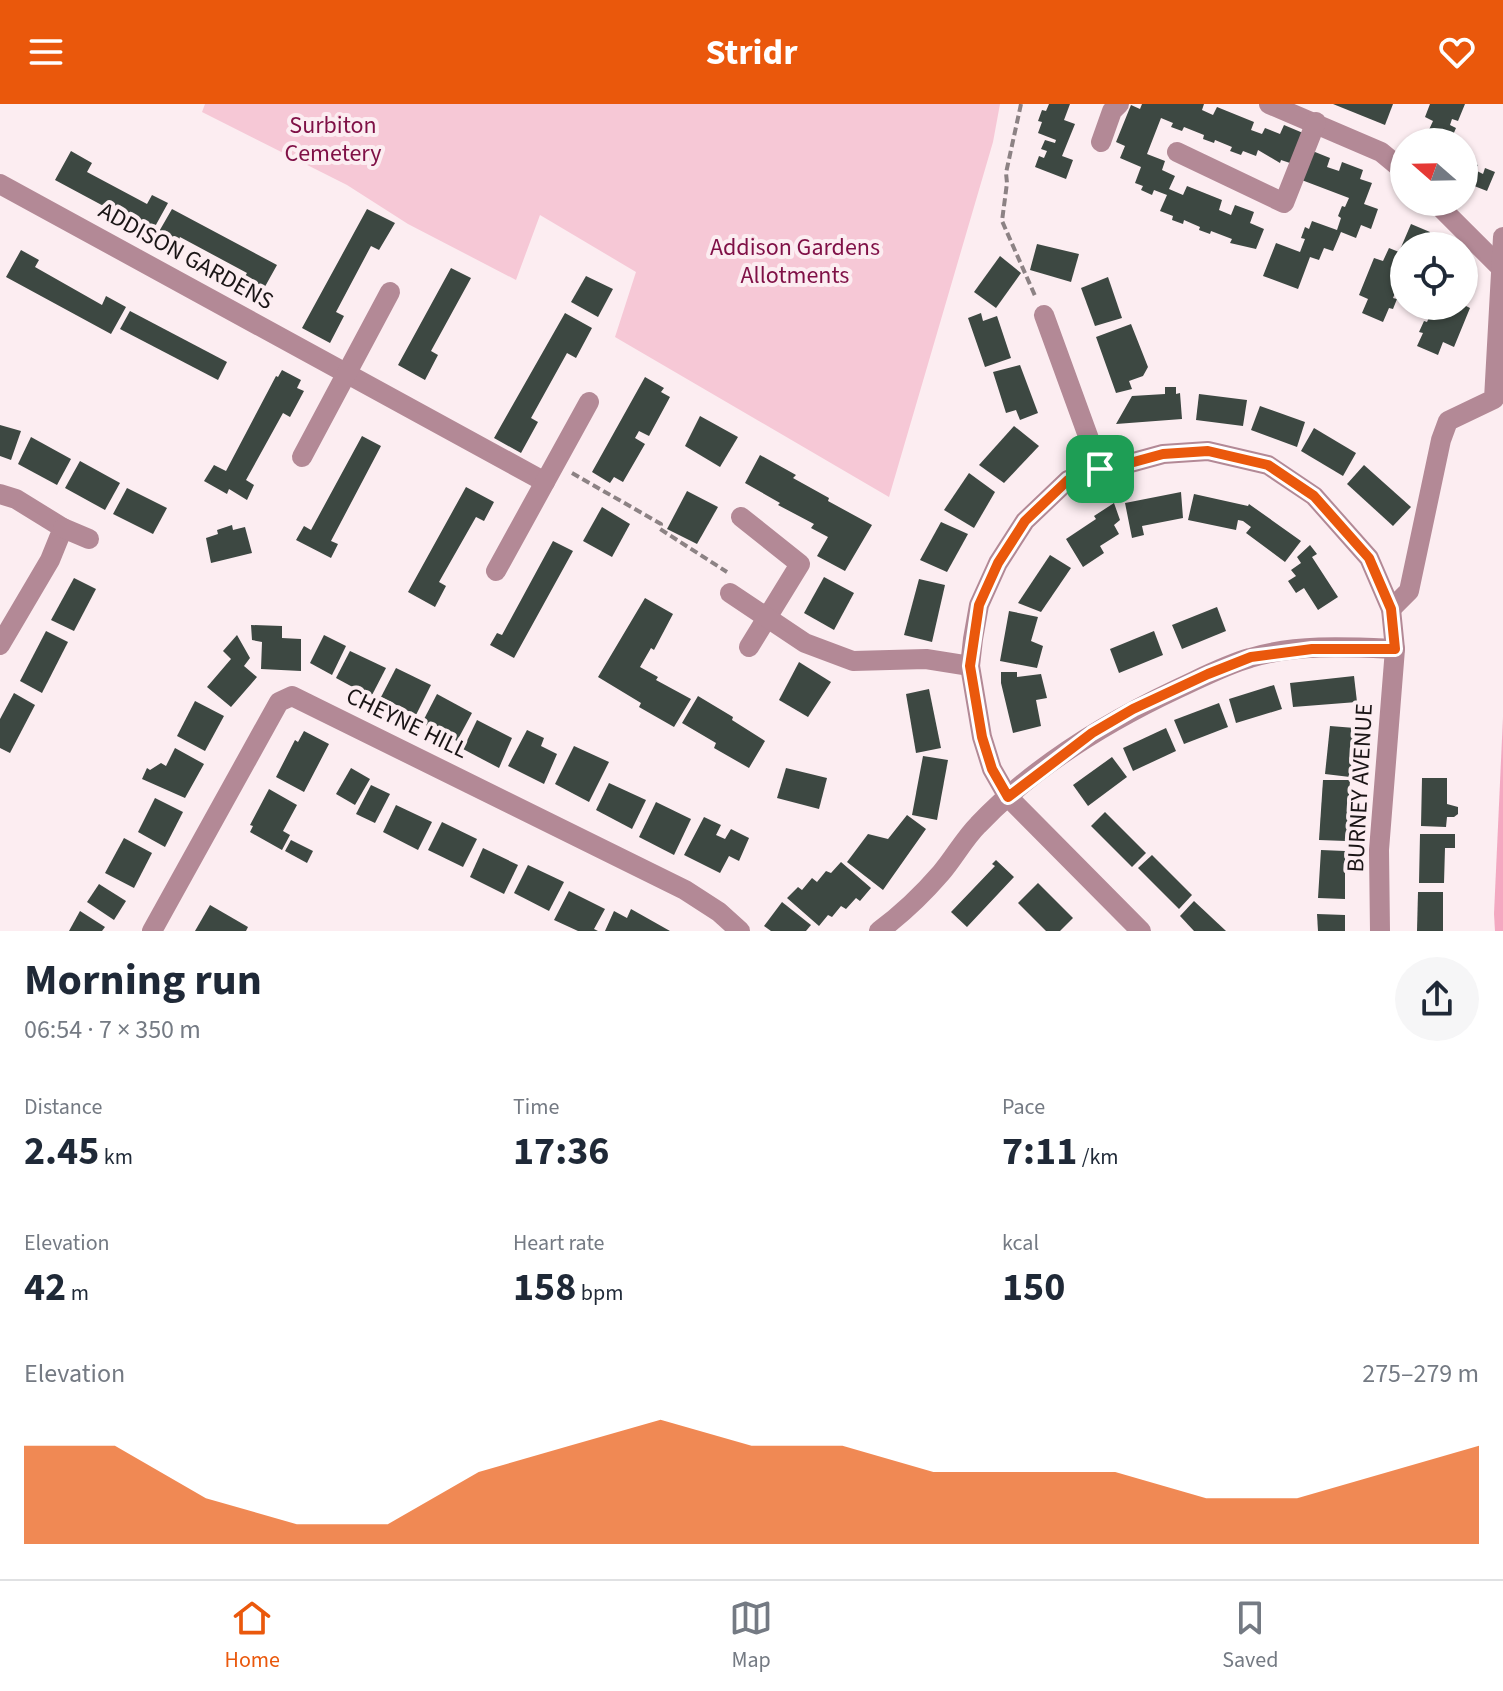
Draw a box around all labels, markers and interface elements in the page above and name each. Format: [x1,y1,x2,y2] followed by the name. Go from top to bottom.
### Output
[705,27,798,78] text: Stridr
[24,30,68,74] icon: menu
[1435,30,1479,74] icon: heart
[285,108,382,171] park label: Surbiton Cemetery
[1390,128,1478,216] north arrow
[1390,128,1478,320] map controls
[92,193,280,319] street label: ADDISON GARDENS
[710,230,880,293] park label: Addison Gardens Allotments
[1390,232,1478,320] button: locate
[1066,435,1134,503] pin
[1078,447,1122,491] icon: arrive
[340,678,474,768] street label: CHEYNE HILL
[1338,703,1382,873] street label: BURNEY AVENUE
[24,949,262,1012] text: Morning run
[1395,957,1479,1041] button: share
[24,1011,201,1048] text: 06:54 · 7 × 350 m
[24,1091,102,1123] text: Distance
[513,1091,559,1123] text: Time
[1002,1091,1045,1123] text: Pace
[24,1123,99,1180] text: 2.45
[513,1123,609,1180] text: 17:36
[1002,1123,1077,1180] text: 7:11
[99,1141,133,1173] text: km
[1077,1141,1119,1173] text: /km
[24,1227,110,1259] text: Elevation
[513,1227,604,1259] text: Heart rate
[1002,1227,1039,1259] text: kcal
[24,1259,66,1316] text: 42
[513,1259,576,1316] text: 158
[1002,1259,1065,1316] text: 150
[66,1277,89,1309] text: m
[576,1277,623,1309] text: bpm
[24,1355,125,1392] text: Elevation
[1362,1355,1479,1392] text: 275–279 m
[225,1596,280,1676] tab: Home
[729,1596,773,1676] tab: Map
[1222,1596,1278,1676] tab: Saved

